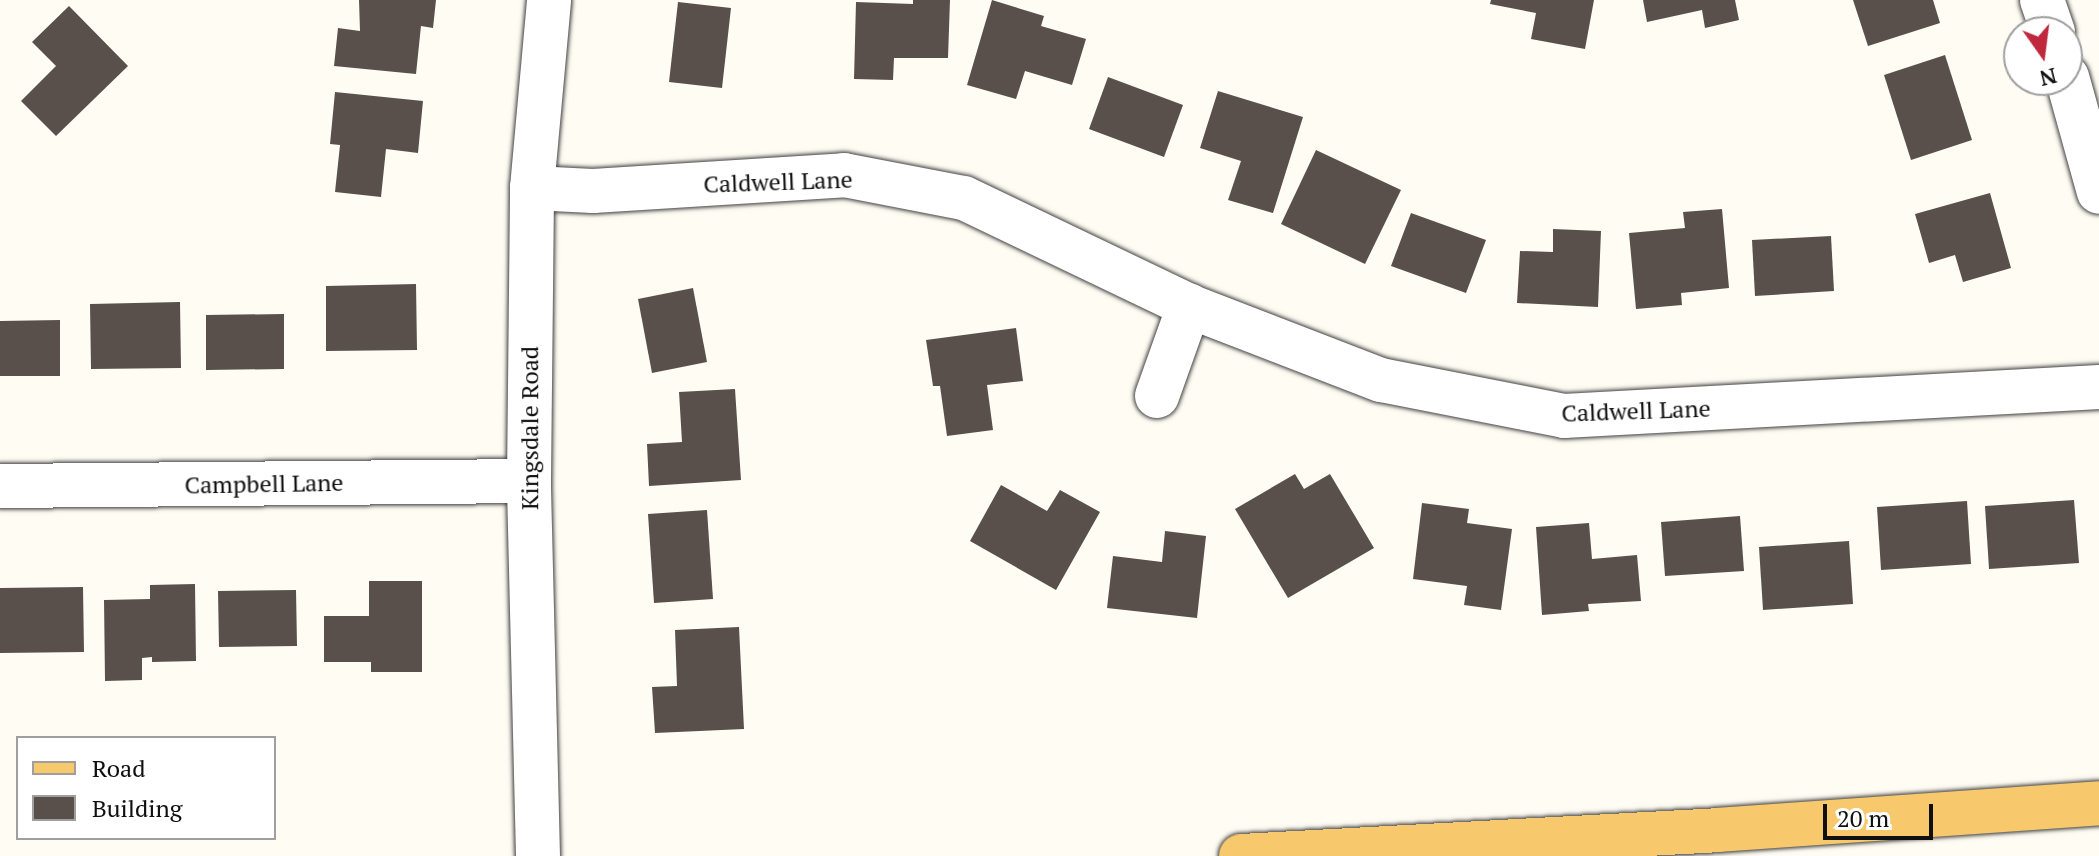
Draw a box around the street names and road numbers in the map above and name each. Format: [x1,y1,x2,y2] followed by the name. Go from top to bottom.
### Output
[703,165,853,199] street label: Caldwell Lane
[516,346,544,510] street label: Kingsdale Road
[1561,394,1711,428] street label: Caldwell Lane
[184,468,344,500] street label: Campbell Lane

